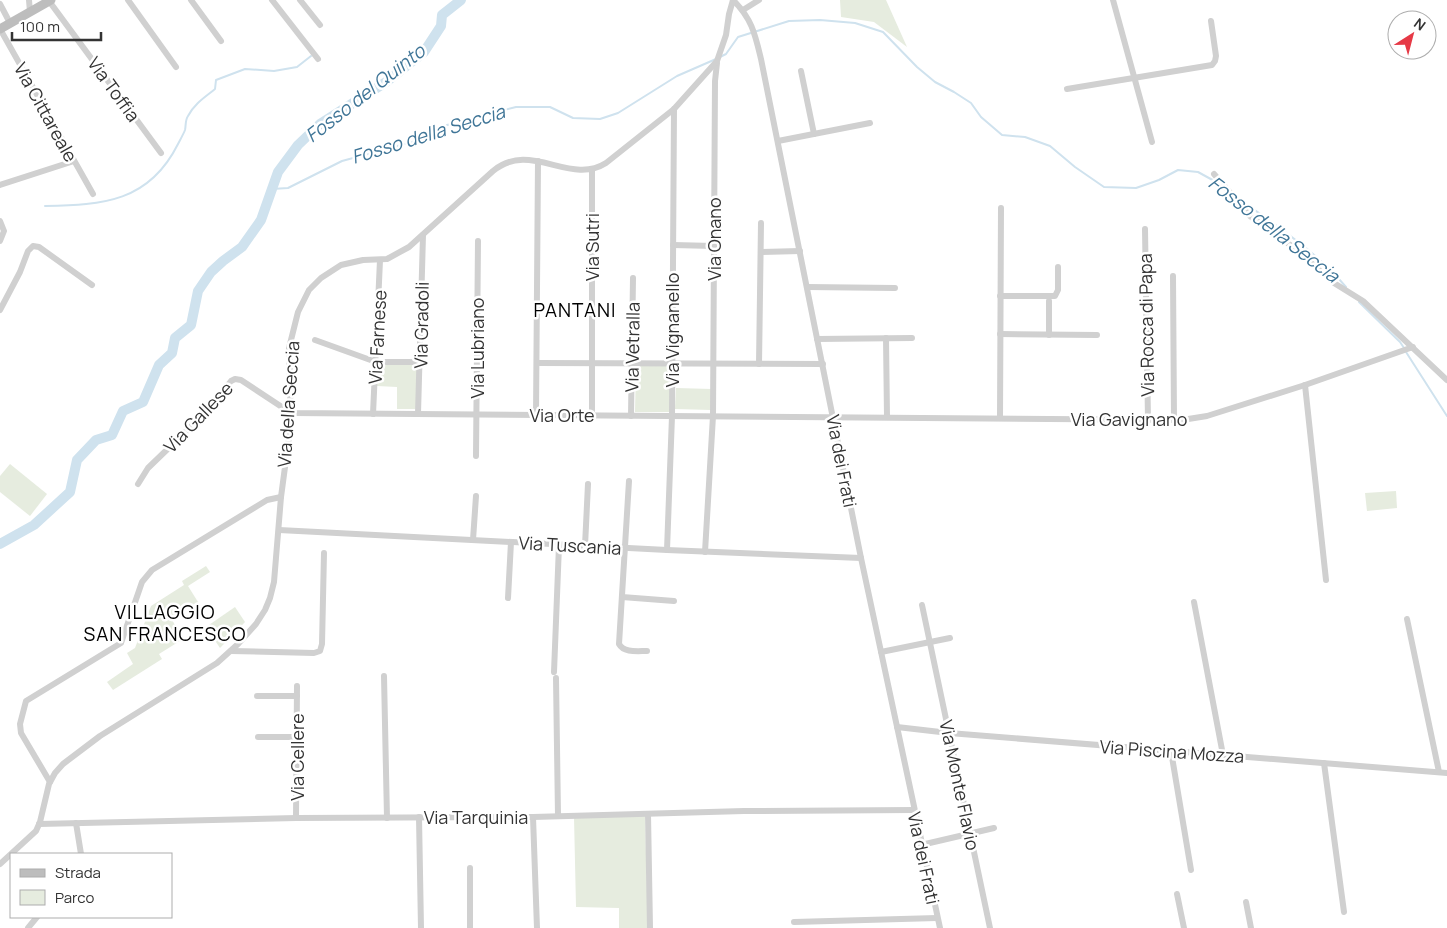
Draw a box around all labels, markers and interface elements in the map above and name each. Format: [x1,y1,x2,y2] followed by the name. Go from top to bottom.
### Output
[12,10,101,42] scale bar
[1387,10,1437,60] north arrow
[1410,13,1430,35] text: N
[20,16,60,37] text: 100 m
[300,37,432,148] water label: Fosso del Quinto
[82,52,146,126] street label: Via Toffia
[9,58,83,166] street label: Via Cittareale
[348,98,509,170] water label: Fosso della Seccia
[1203,170,1346,289] water label: Fosso della Seccia
[702,197,726,281] street label: Via Onano
[580,213,604,281] street label: Via Sutri
[1133,253,1159,397] street label: Via Rocca di Papa
[660,273,684,387] street label: Via Vignanello
[408,281,434,369] street label: Via Gradoli
[363,289,391,385] street label: Via Farnese
[533,297,617,323] district label: PANTANI
[465,298,489,398] street label: Via Lubriano
[619,302,645,392] street label: Via Vetralla
[272,340,304,468] street label: Via della Seccia
[158,376,238,458] street label: Via Gallese
[529,403,595,427] street label: Via Orte
[1071,407,1187,431] street label: Via Gavignano
[821,413,863,509] street label: Via dei Frati
[518,530,622,560] street label: Via Tuscania
[83,599,247,647] district label: VILLAGGIO SAN FRANCESCO
[285,713,309,801] street label: Via Cellere
[934,718,986,852] street label: Via Monte Flavio
[1099,734,1245,768] street label: Via Piscina Mozza
[424,805,528,829] street label: Via Tarquinia
[903,810,945,906] street label: Via dei Frati
[10,853,172,918] legend
[55,862,101,883] text: Strada
[55,887,94,908] text: Parco

